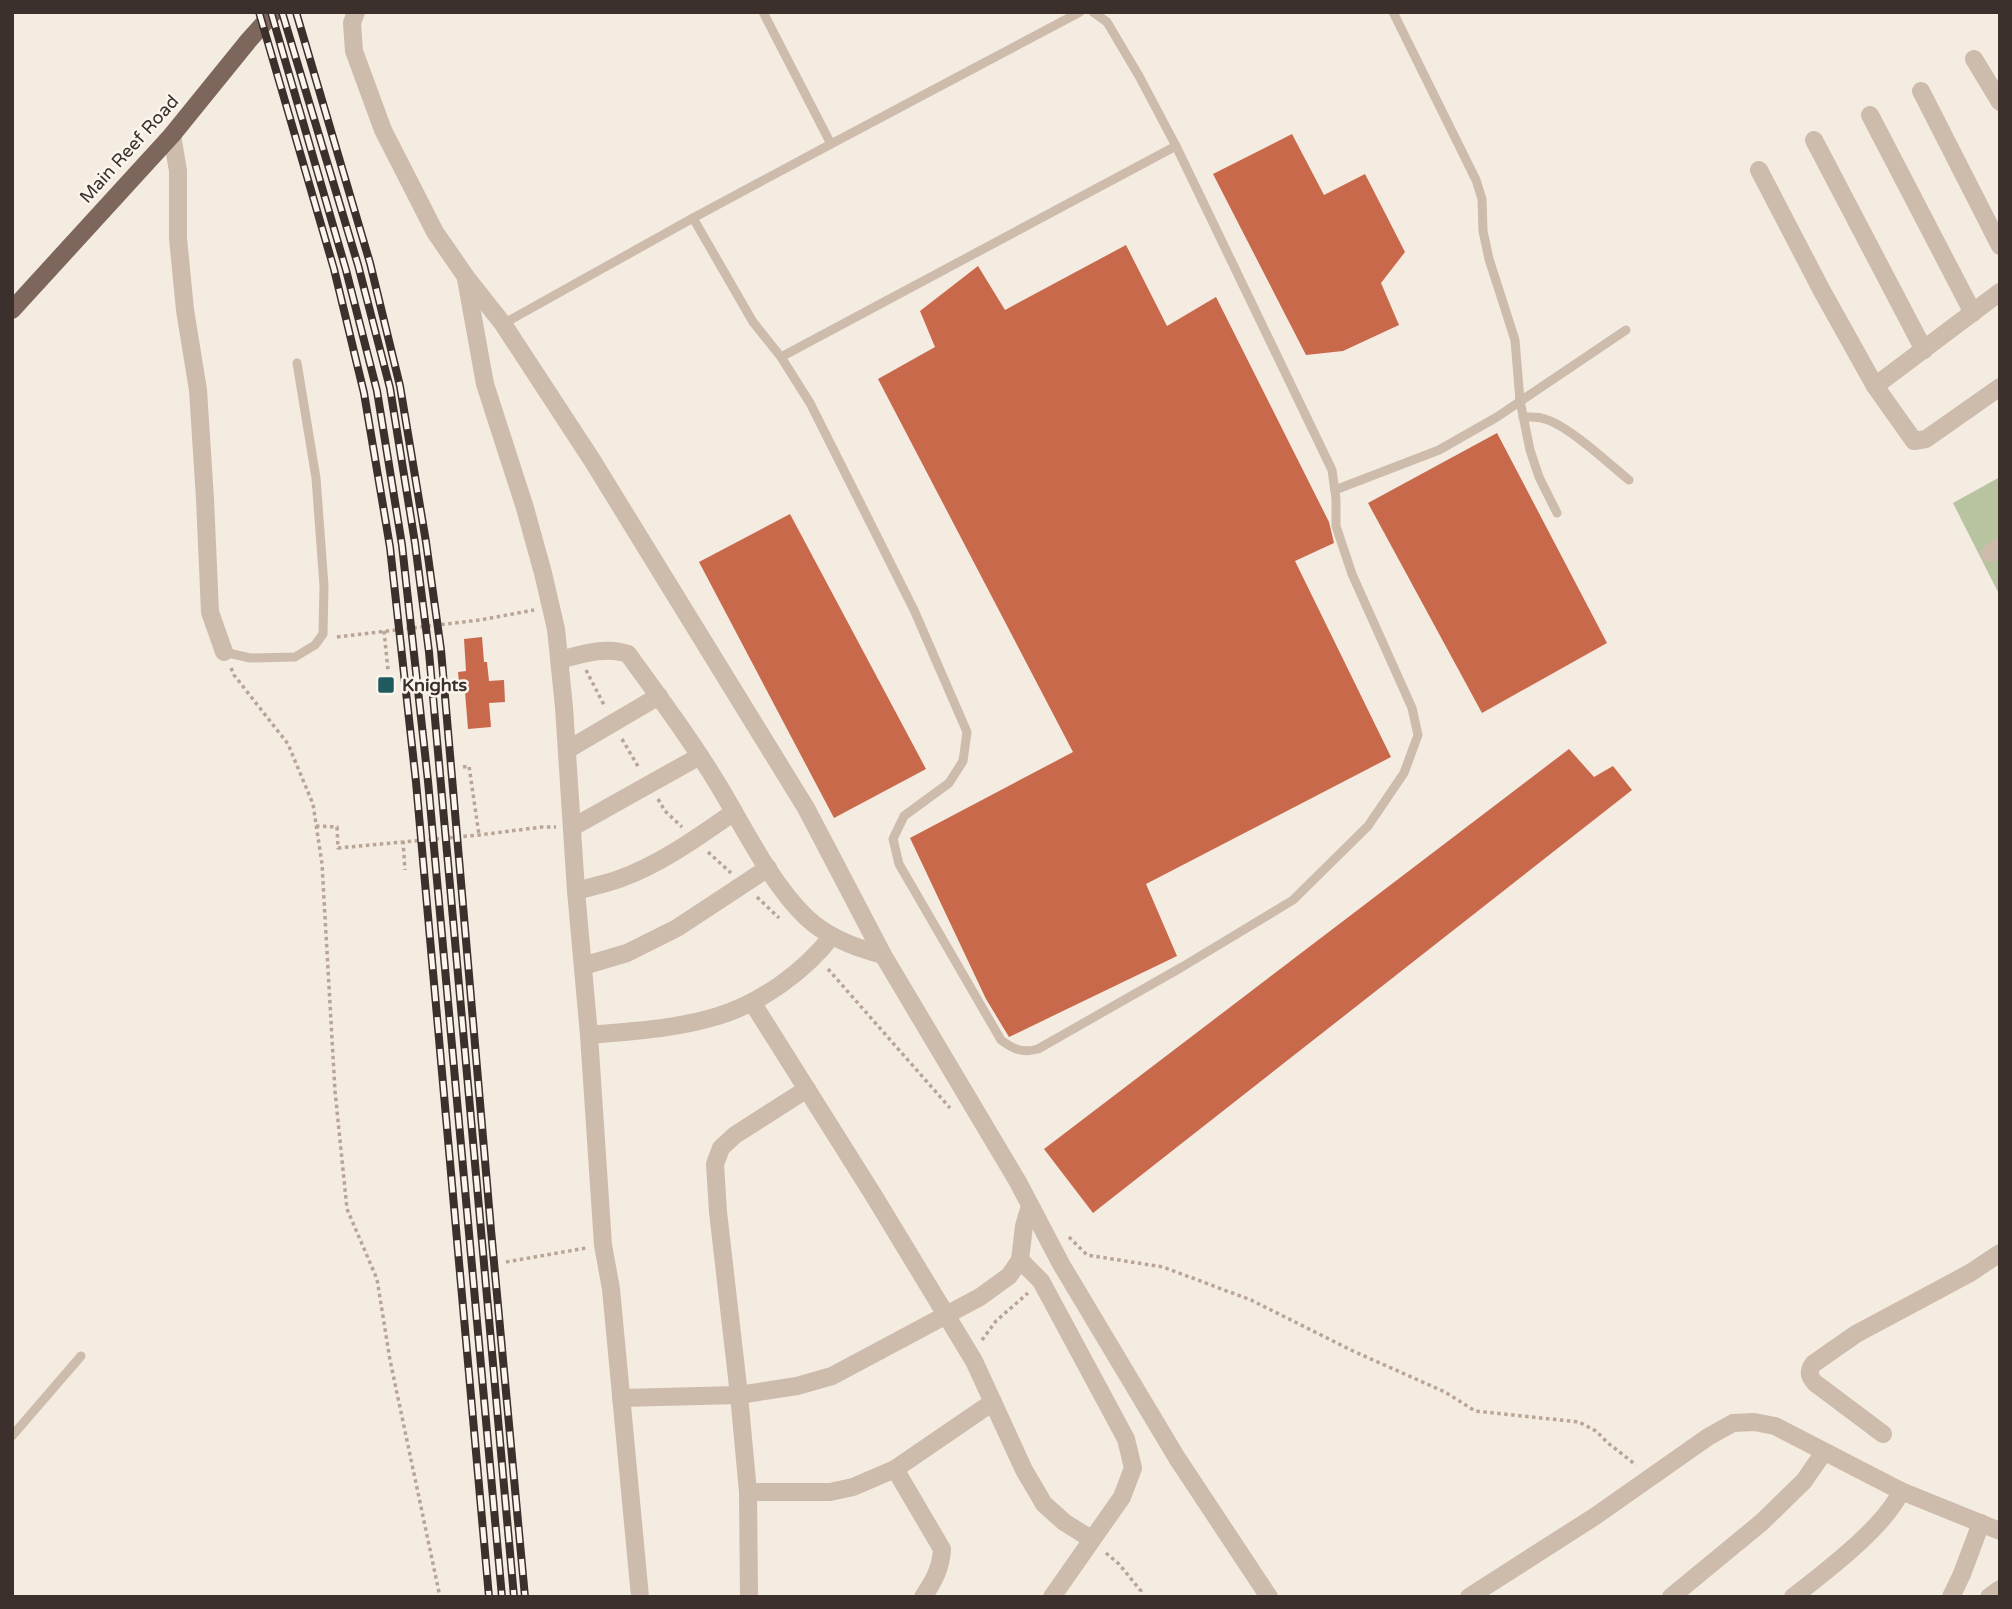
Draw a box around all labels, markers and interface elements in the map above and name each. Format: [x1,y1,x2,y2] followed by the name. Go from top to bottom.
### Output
[75,91,183,207] street label: Main Reef Road
[402,674,467,696] place label: Knights
[376,675,396,695] marker: Knights

